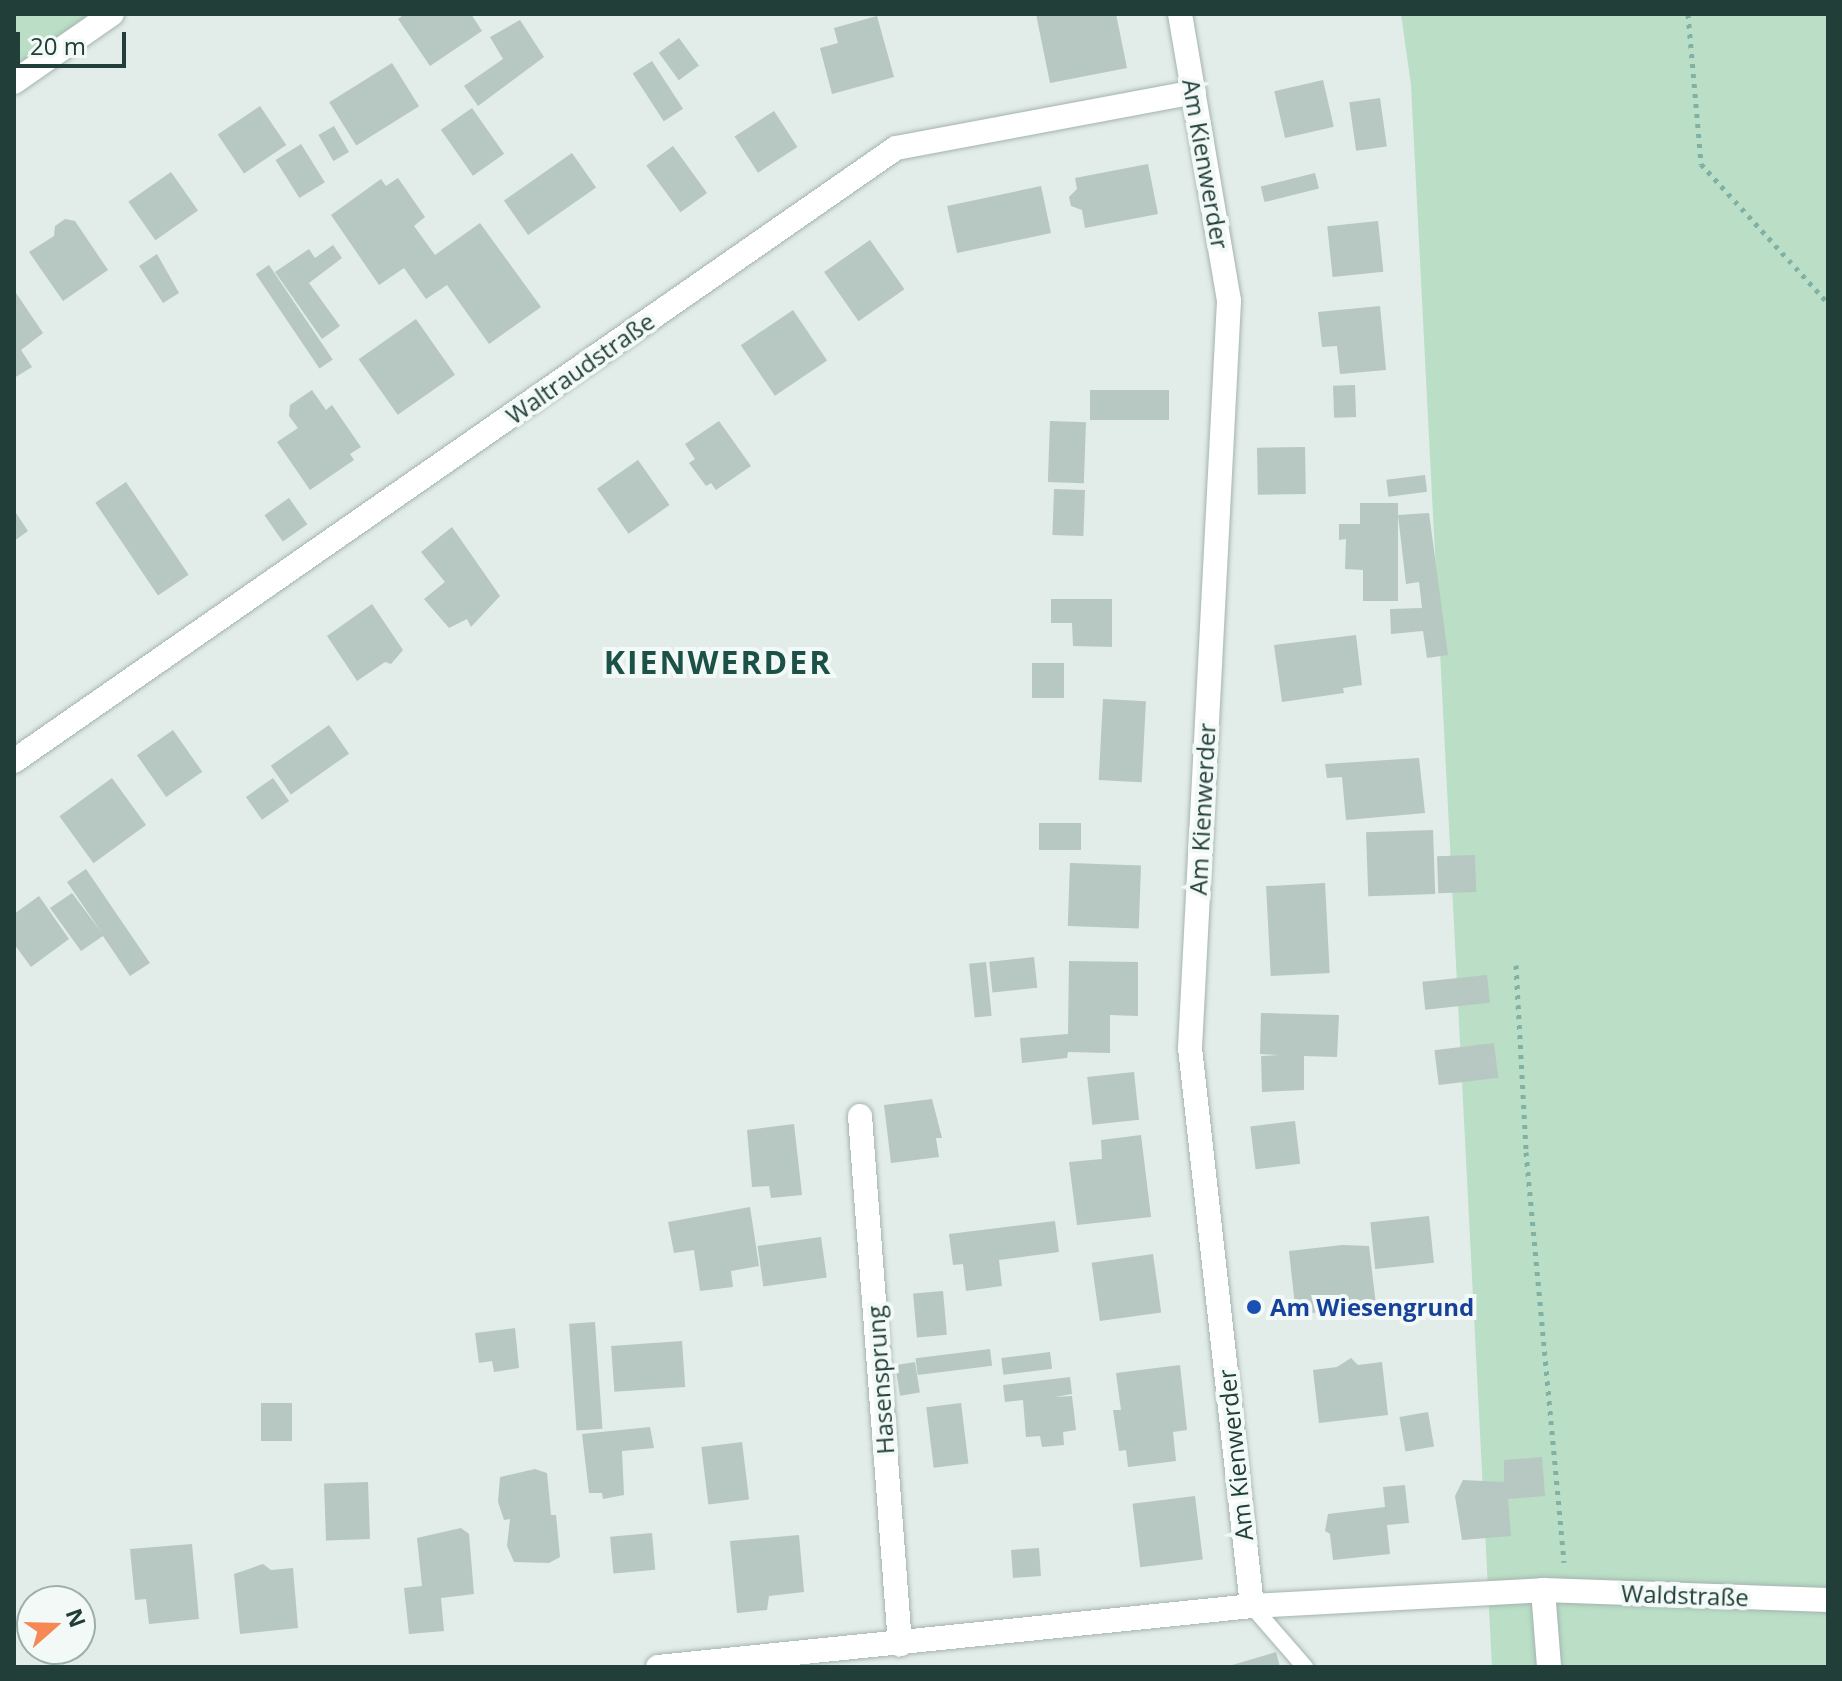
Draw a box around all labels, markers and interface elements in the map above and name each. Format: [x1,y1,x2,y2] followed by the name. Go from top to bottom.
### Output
[20,16,130,66] scale bar
[30,29,86,62] text: 20 m
[1177,77,1235,251] street label: Am Kienwerder
[500,306,660,430] street label: Waltraudstraße
[604,643,832,681] district label: KIENWERDER
[1183,722,1221,896] street label: Am Kienwerder
[1270,1293,1474,1321] place label: Am Wiesengrund
[1245,1298,1263,1316] marker: Am Wiesengrund
[860,1305,900,1455] street label: Hasensprung
[1212,1368,1258,1542] street label: Am Kienwerder
[1621,1578,1749,1612] street label: Waldstraße
[16,1585,96,1665] north arrow
[60,1604,94,1631] text: N

